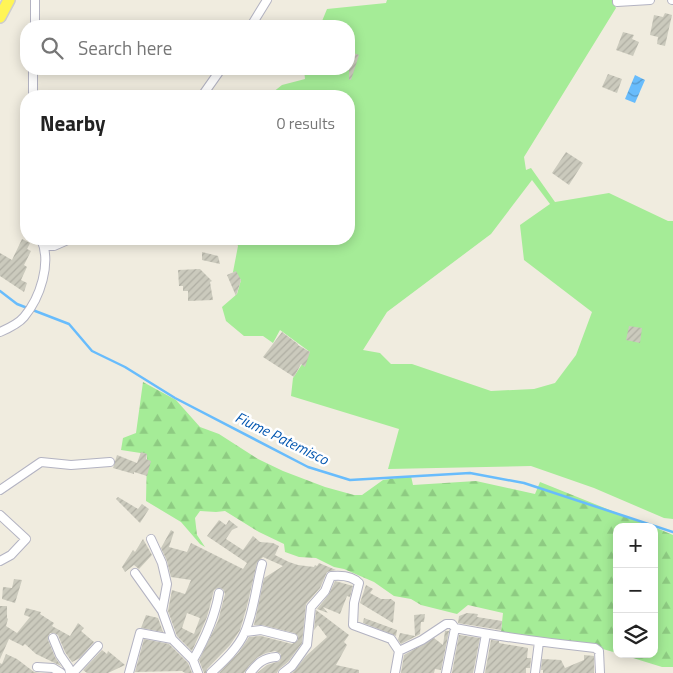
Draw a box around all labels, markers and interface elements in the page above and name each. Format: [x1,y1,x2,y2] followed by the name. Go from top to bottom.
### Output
[20,20,355,75] search box
[78,33,172,62] text: Search here
[38,34,66,62] icon: search
[40,107,105,139] text: Nearby
[276,111,335,135] text: 0 results
[231,405,333,471] water label: Fiume Patemisco
[613,523,658,658] map controls
[613,523,658,568] button: +
[613,568,658,613] button: −
[613,613,658,658] button: layers

